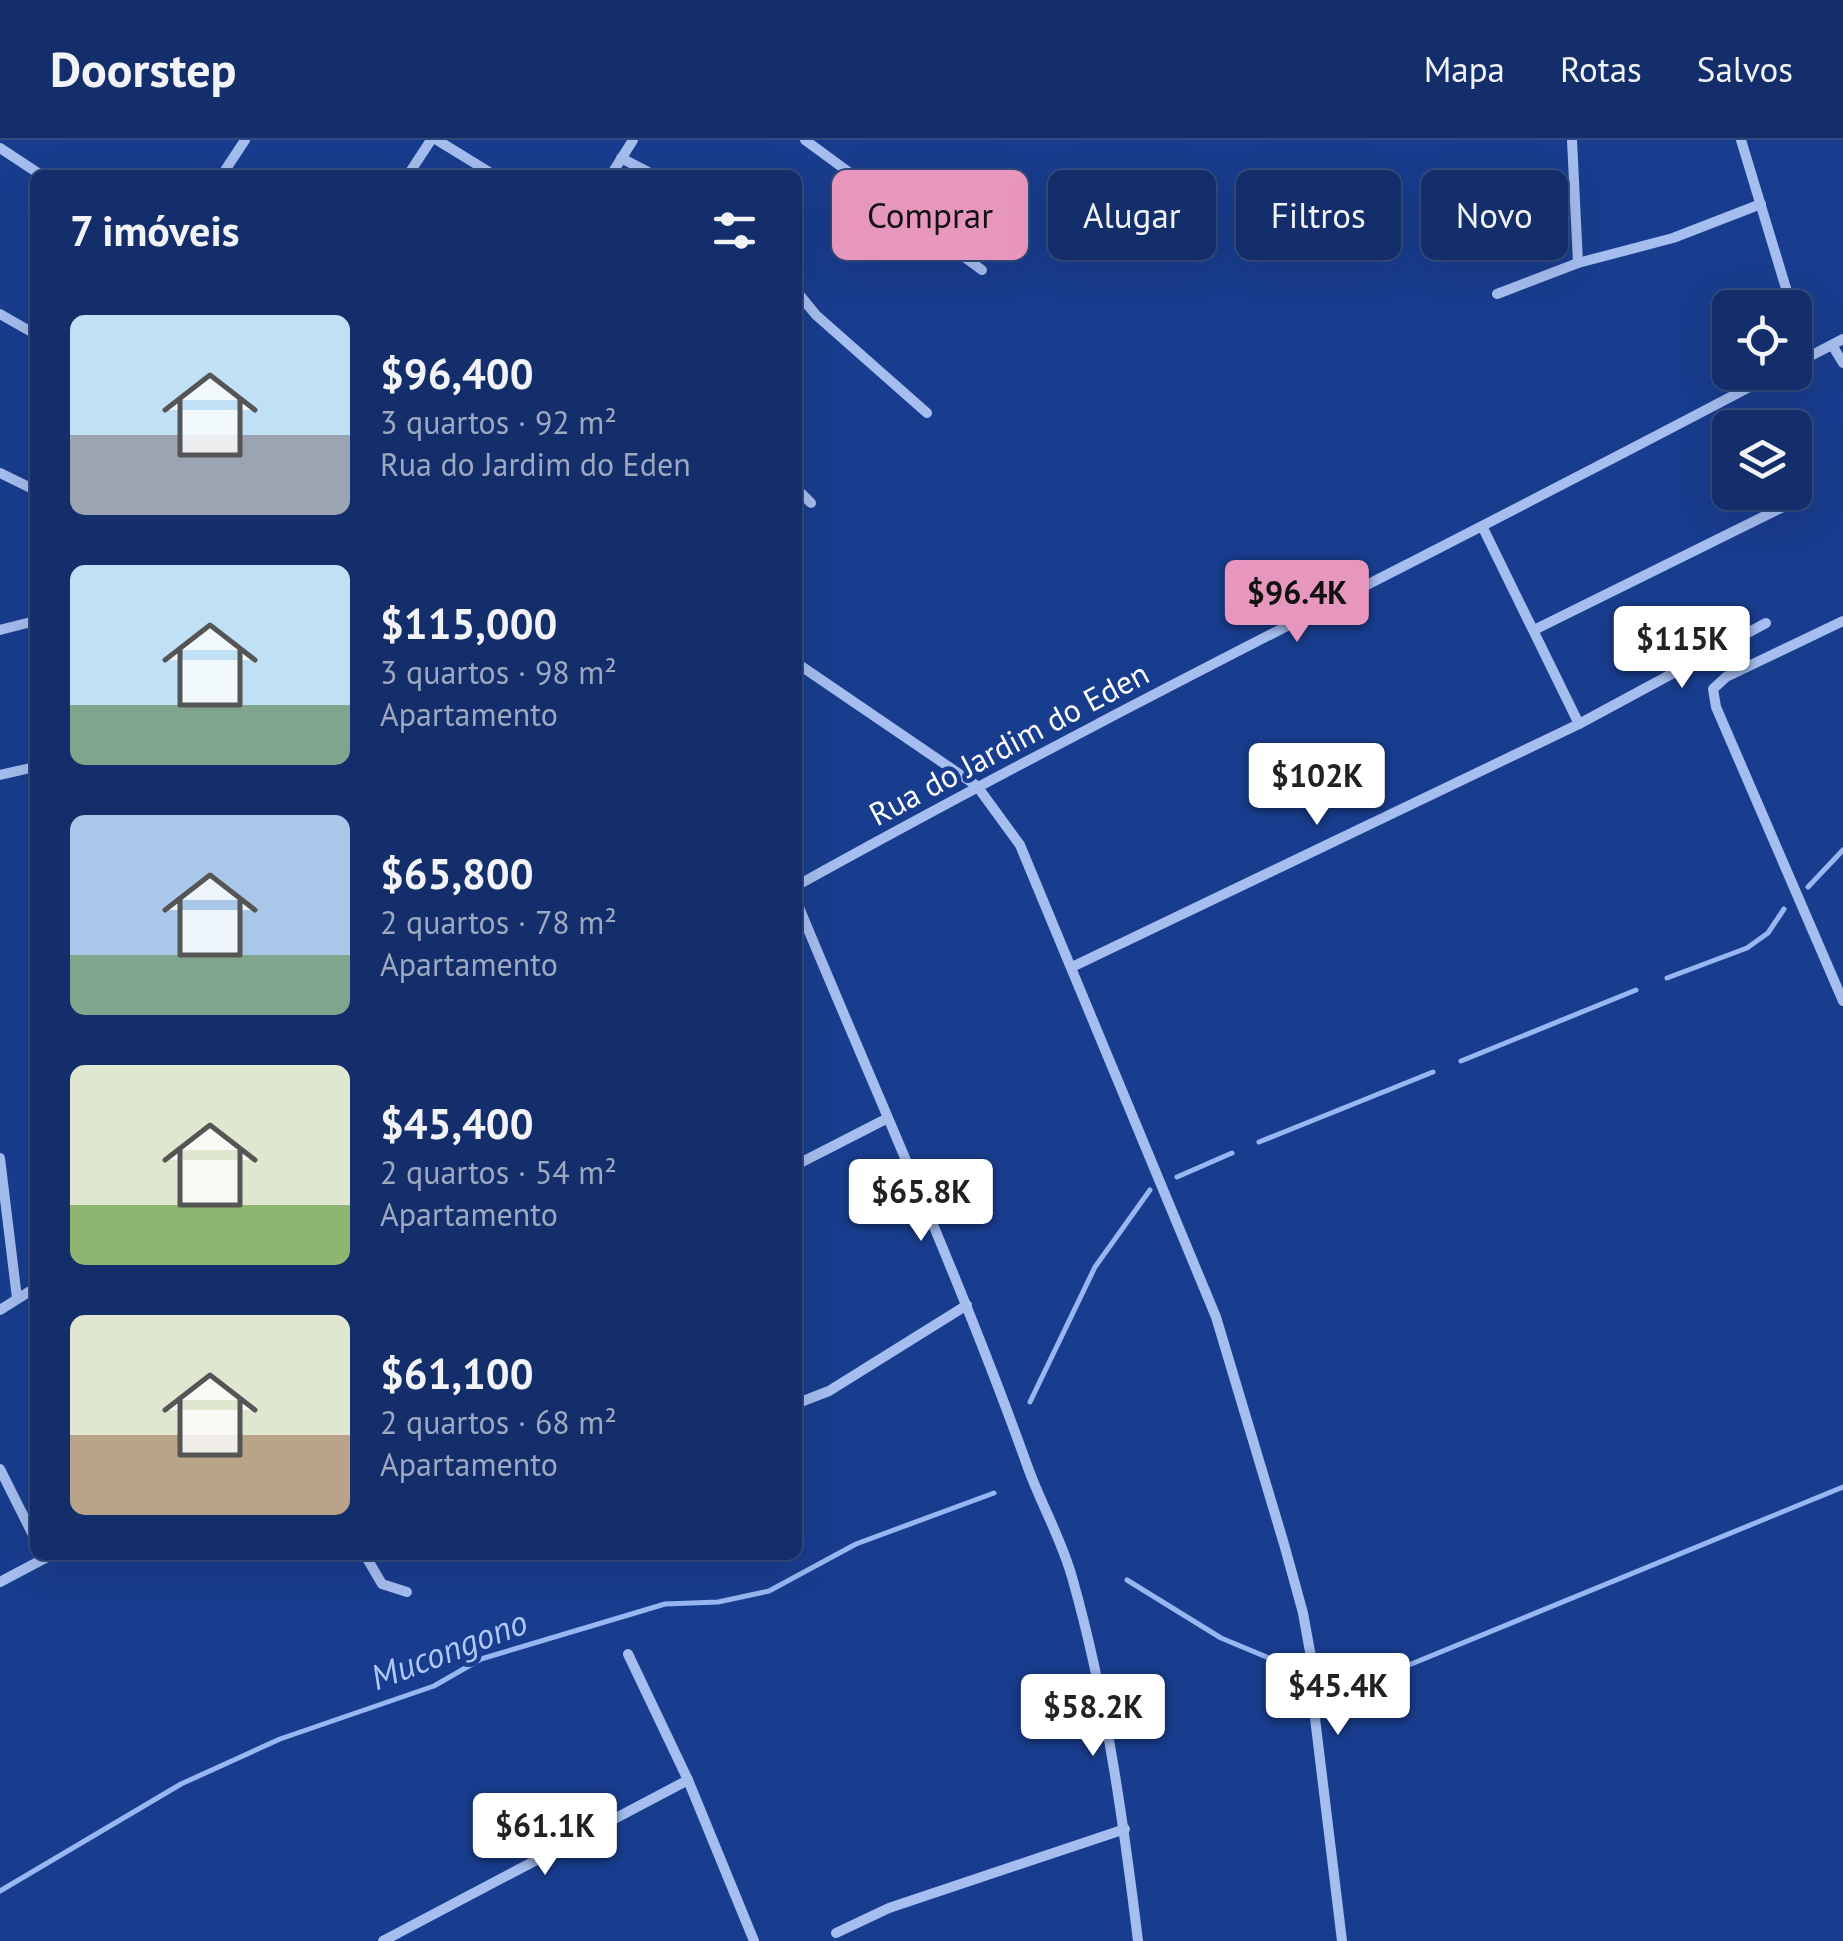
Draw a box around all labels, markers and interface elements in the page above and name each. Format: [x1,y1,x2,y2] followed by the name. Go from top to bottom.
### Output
[50,38,237,100] text: Doorstep
[1424,46,1505,92] text: Mapa
[1560,46,1642,92] text: Rotas
[1697,46,1793,92] text: Salvos
[832,170,1028,260] chip: Comprar
[1048,170,1216,260] chip: Alugar
[1236,170,1401,260] chip: Filtros
[1421,170,1568,260] chip: Novo
[70,203,239,258] text: 7 imóveis
[707,203,762,258] icon: filters
[1712,290,1812,510] map controls
[1712,290,1812,390] button: locate
[380,346,533,401] text: $96,400
[150,355,270,475] icon: home
[380,401,617,443] text: 3 quartos · 92 m²
[1712,410,1812,510] button: layers
[380,443,691,485] text: Rua do Jardim do Eden
[1216,560,1378,645] pin: $96.4K
[1247,571,1347,613] text: $96.4K
[380,596,557,651] text: $115,000
[150,605,270,725] icon: home
[1612,606,1752,691] pin: $115K
[1636,617,1728,659] text: $115K
[380,651,617,693] text: 3 quartos · 98 m²
[861,652,1156,835] street label: Rua do Jardim do Eden
[380,693,558,735] text: Apartamento
[1247,743,1387,828] pin: $102K
[1271,754,1363,796] text: $102K
[380,846,533,901] text: $65,800
[150,855,270,975] icon: home
[380,901,617,943] text: 2 quartos · 78 m²
[380,943,558,985] text: Apartamento
[380,1096,533,1151] text: $45,400
[150,1105,270,1225] icon: home
[380,1151,617,1193] text: 2 quartos · 54 m²
[840,1159,1002,1244] pin: $65.8K
[871,1170,971,1212] text: $65.8K
[380,1193,558,1235] text: Apartamento
[380,1346,533,1401] text: $61,100
[150,1355,270,1475] icon: home
[380,1401,617,1443] text: 2 quartos · 68 m²
[380,1443,558,1485] text: Apartamento
[364,1598,534,1700] water label: Mucongono
[1257,1653,1419,1738] pin: $45.4K
[1288,1664,1388,1706] text: $45.4K
[1012,1674,1174,1759] pin: $58.2K
[1043,1685,1143,1727] text: $58.2K
[464,1793,626,1878] pin: $61.1K
[495,1804,595,1846] text: $61.1K

